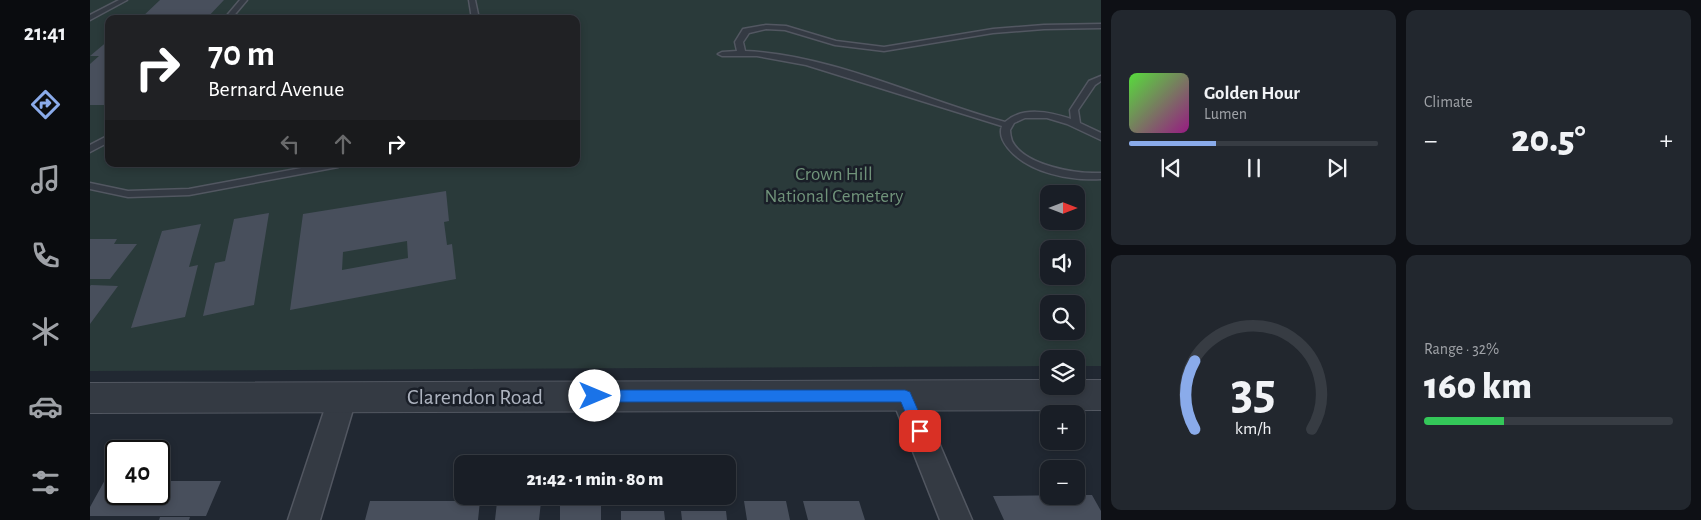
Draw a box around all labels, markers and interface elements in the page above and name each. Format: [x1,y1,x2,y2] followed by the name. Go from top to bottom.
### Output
[24,22,66,44] text: 21:41
[125,35,190,100] icon: right
[208,37,275,72] text: 70 m
[208,78,344,100] text: Bernard Avenue
[1204,84,1300,103] text: Golden Hour
[28,87,63,122] icon: directions
[1424,94,1473,110] text: Climate
[1204,106,1247,122] text: Lumen
[1511,121,1586,159] text: 20.5°
[1424,127,1437,155] text: −
[1660,127,1673,155] text: +
[276,130,304,158] icon: left
[329,130,357,158] icon: ahead
[382,130,410,158] icon: right
[1157,154,1185,182] icon: previous
[1240,154,1268,182] icon: pause
[1323,154,1351,182] icon: next
[28,162,63,197] icon: music
[765,165,903,206] park label: Crown Hill National Cemetery
[1040,185,1085,230] north arrow
[1040,185,1085,505] map controls
[28,238,63,273] icon: phone
[1040,240,1085,285] button: sound
[1040,295,1085,340] button: search
[28,314,63,349] icon: climate
[1424,341,1499,357] text: Range · 32%
[1040,350,1085,395] button: layers
[1231,366,1276,418] text: 35
[1424,368,1532,406] text: 160 km
[568,369,620,421] position arrow
[407,386,543,408] street label: Clarendon Road
[28,389,63,424] icon: car
[1040,405,1085,450] button: +
[899,410,941,452] pin
[906,417,934,445] icon: arrive
[1235,420,1272,438] text: km/h
[105,440,170,505] speed limit sign: 40
[1040,460,1085,505] button: −
[28,465,63,500] icon: filters
[527,470,663,489] text: 21:42 · 1 min · 80 m

